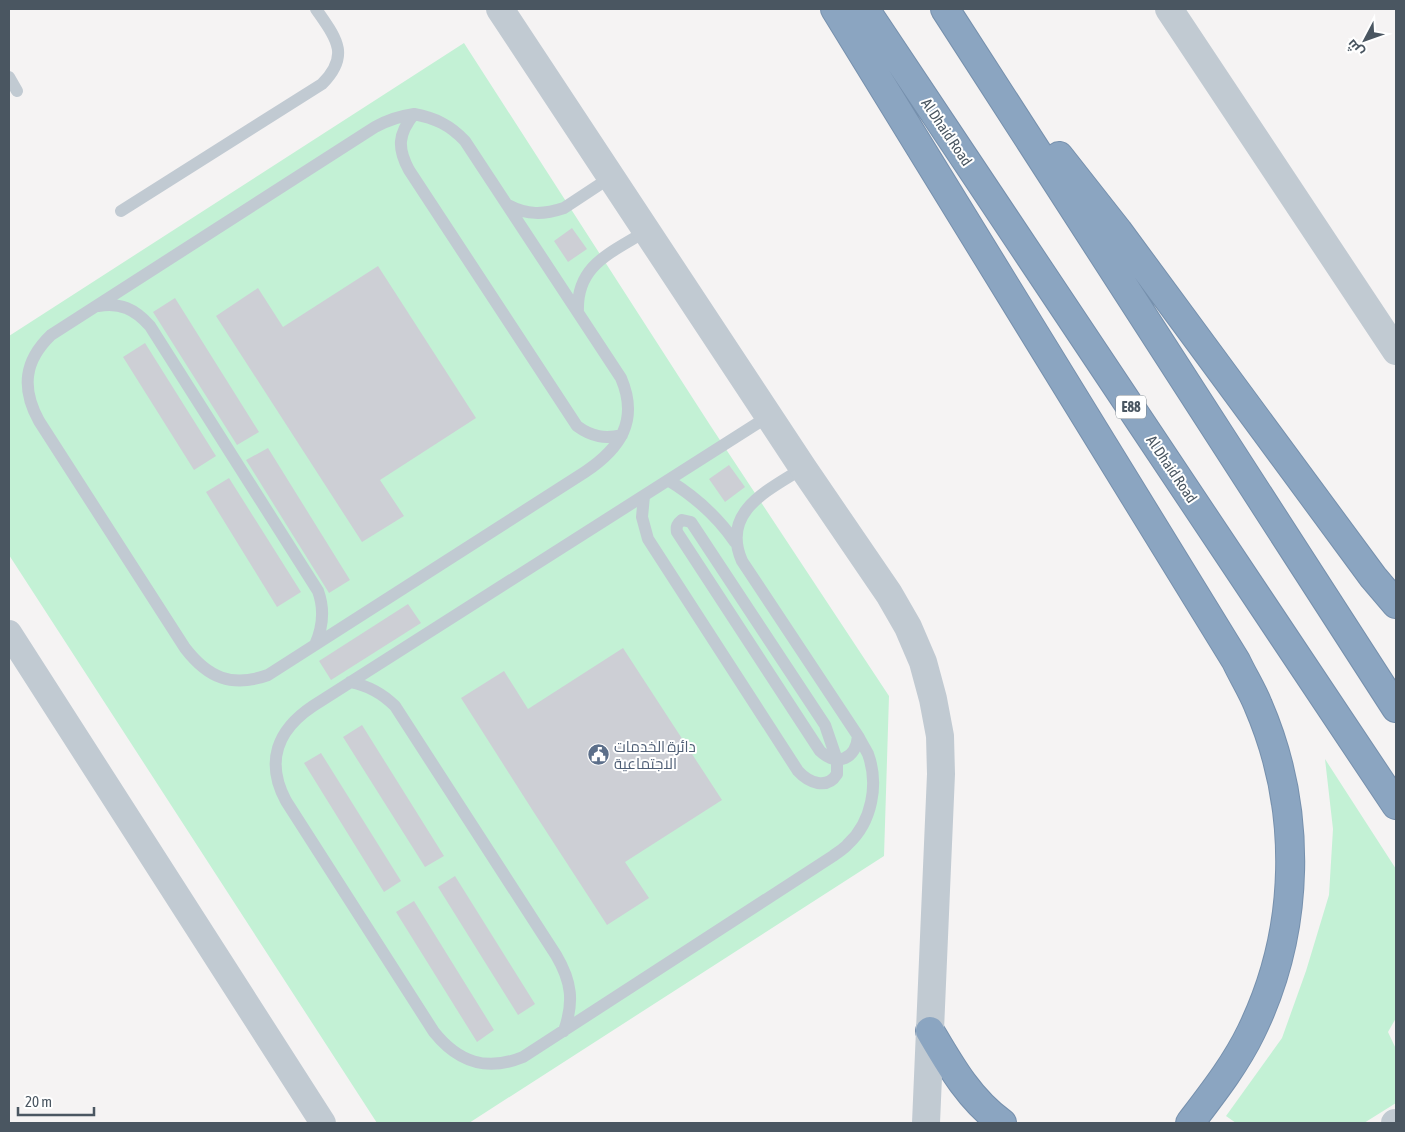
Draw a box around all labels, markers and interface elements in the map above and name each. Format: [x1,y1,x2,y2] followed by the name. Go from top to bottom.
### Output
[1340,15,1390,65] north arrow
[1343,36,1368,61] text: ش
[918,95,976,169] street label: Al Dhaid Road
[1116,396,1146,418] road number: E88
[1143,432,1201,506] street label: Al Dhaid Road
[614,738,696,772] place label: دائرة الخدمات الاجتماعية
[586,743,610,767] public building icon: دائرة الخدمات الاجتماعية
[18,1084,94,1116] scale bar
[25,1093,52,1110] text: 20 m

